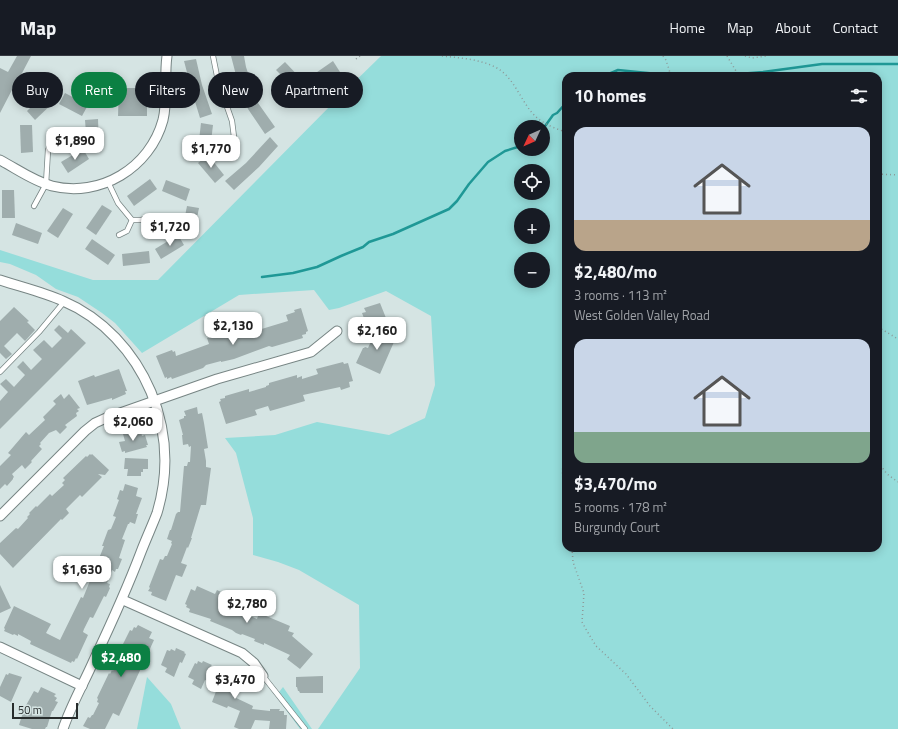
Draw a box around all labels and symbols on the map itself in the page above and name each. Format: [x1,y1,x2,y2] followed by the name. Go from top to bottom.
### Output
[514,120,550,156] north arrow
[42,127,108,161] pin: $1,890
[178,135,244,169] pin: $1,770
[137,213,203,247] pin: $1,720
[200,312,266,346] pin: $2,130
[344,317,410,351] pin: $2,160
[100,408,166,442] pin: $2,060
[49,556,115,590] pin: $1,630
[214,590,280,624] pin: $2,780
[88,644,154,678] pin: $2,480
[202,666,268,700] pin: $3,470
[12,701,78,720] scale bar

